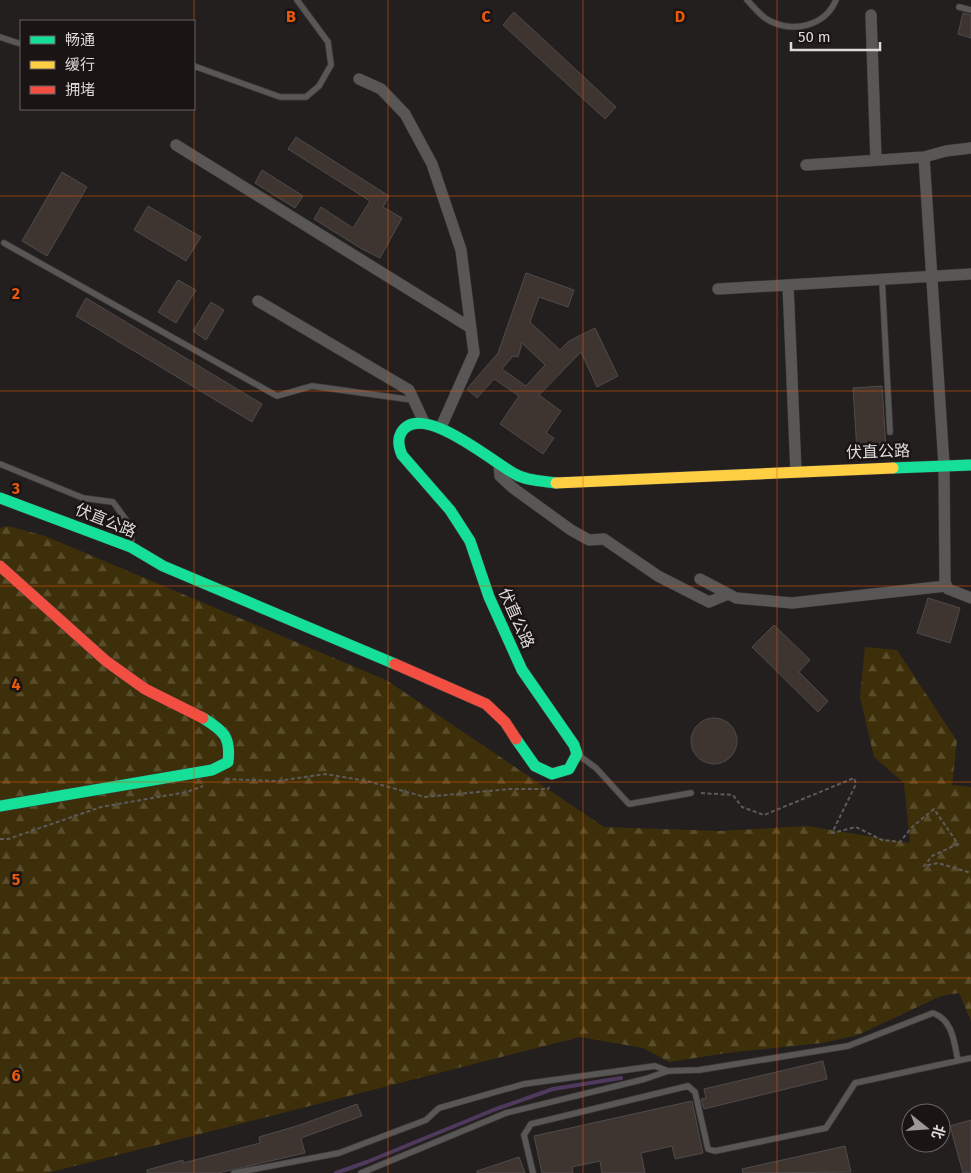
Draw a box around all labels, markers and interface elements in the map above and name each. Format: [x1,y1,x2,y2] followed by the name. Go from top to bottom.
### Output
[286,7,296,26] text: B
[481,7,491,26] text: C
[675,7,685,26] text: D
[20,20,195,110] legend
[791,20,880,52] scale bar
[798,28,831,46] text: 50 m
[65,31,95,49] text: 畅通
[65,56,95,74] text: 缓行
[65,81,95,99] text: 拥堵
[12,284,20,303] text: 2
[846,441,910,462] street label: 伏直公路
[11,479,20,498] text: 3
[73,500,139,541] street label: 伏直公路
[495,585,538,651] street label: 伏直公路
[11,675,21,694] text: 4
[12,870,21,889] text: 5
[11,1066,21,1085] text: 6
[901,1103,951,1153] north arrow
[928,1122,948,1141] text: 北

